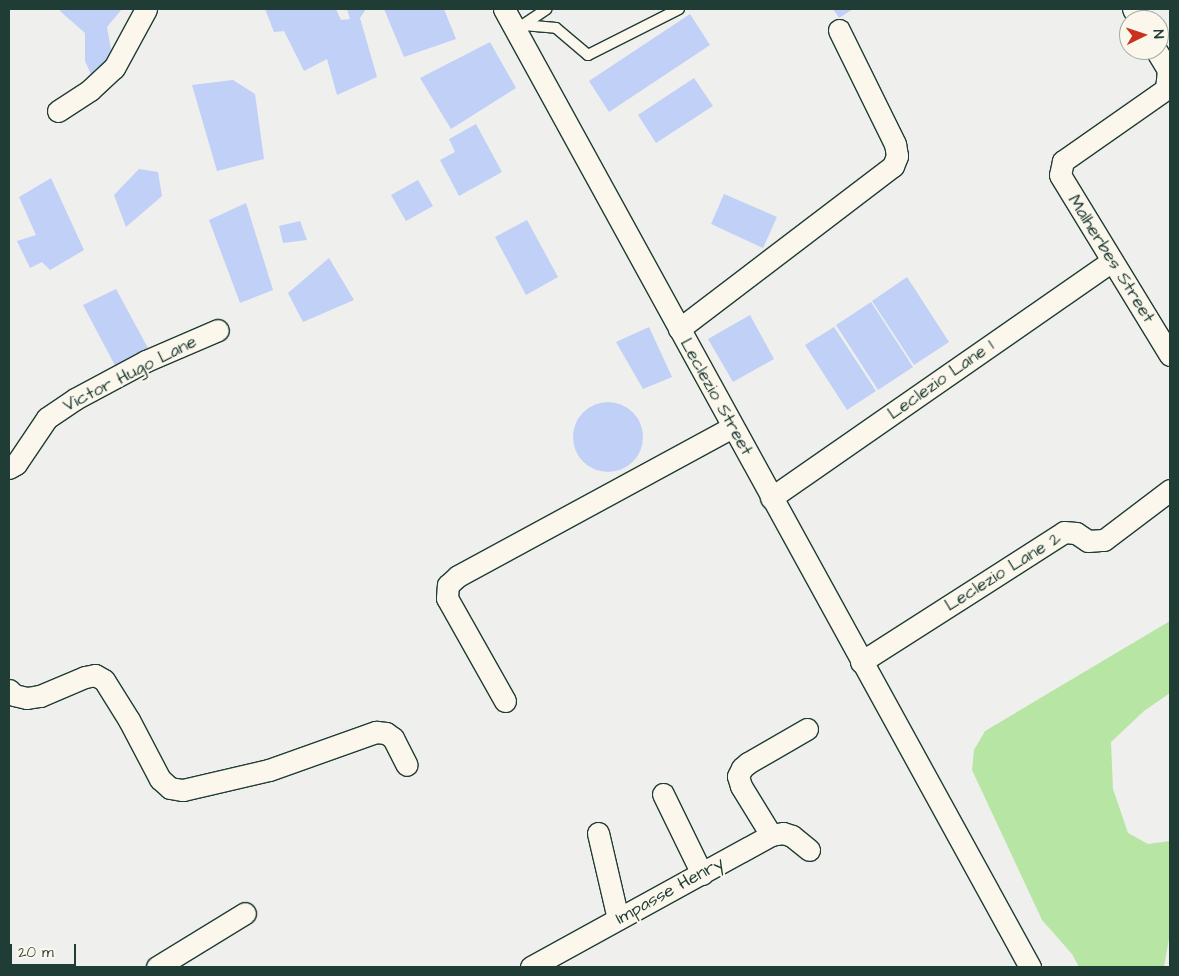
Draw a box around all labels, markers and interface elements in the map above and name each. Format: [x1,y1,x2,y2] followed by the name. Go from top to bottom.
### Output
[1119,10,1169,60] north arrow
[1148,29,1168,39] text: N
[1063,191,1159,327] street label: Malherbes Street
[60,331,200,417] street label: Victor Hugo Lane
[675,335,757,459] street label: Leclezio Street
[884,335,998,425] street label: Leclezio Lane 1
[941,528,1065,616] street label: Leclezio Lane 2
[612,852,728,930] street label: Impasse Henry
[12,934,79,966] scale bar
[18,942,54,963] text: 20 m

